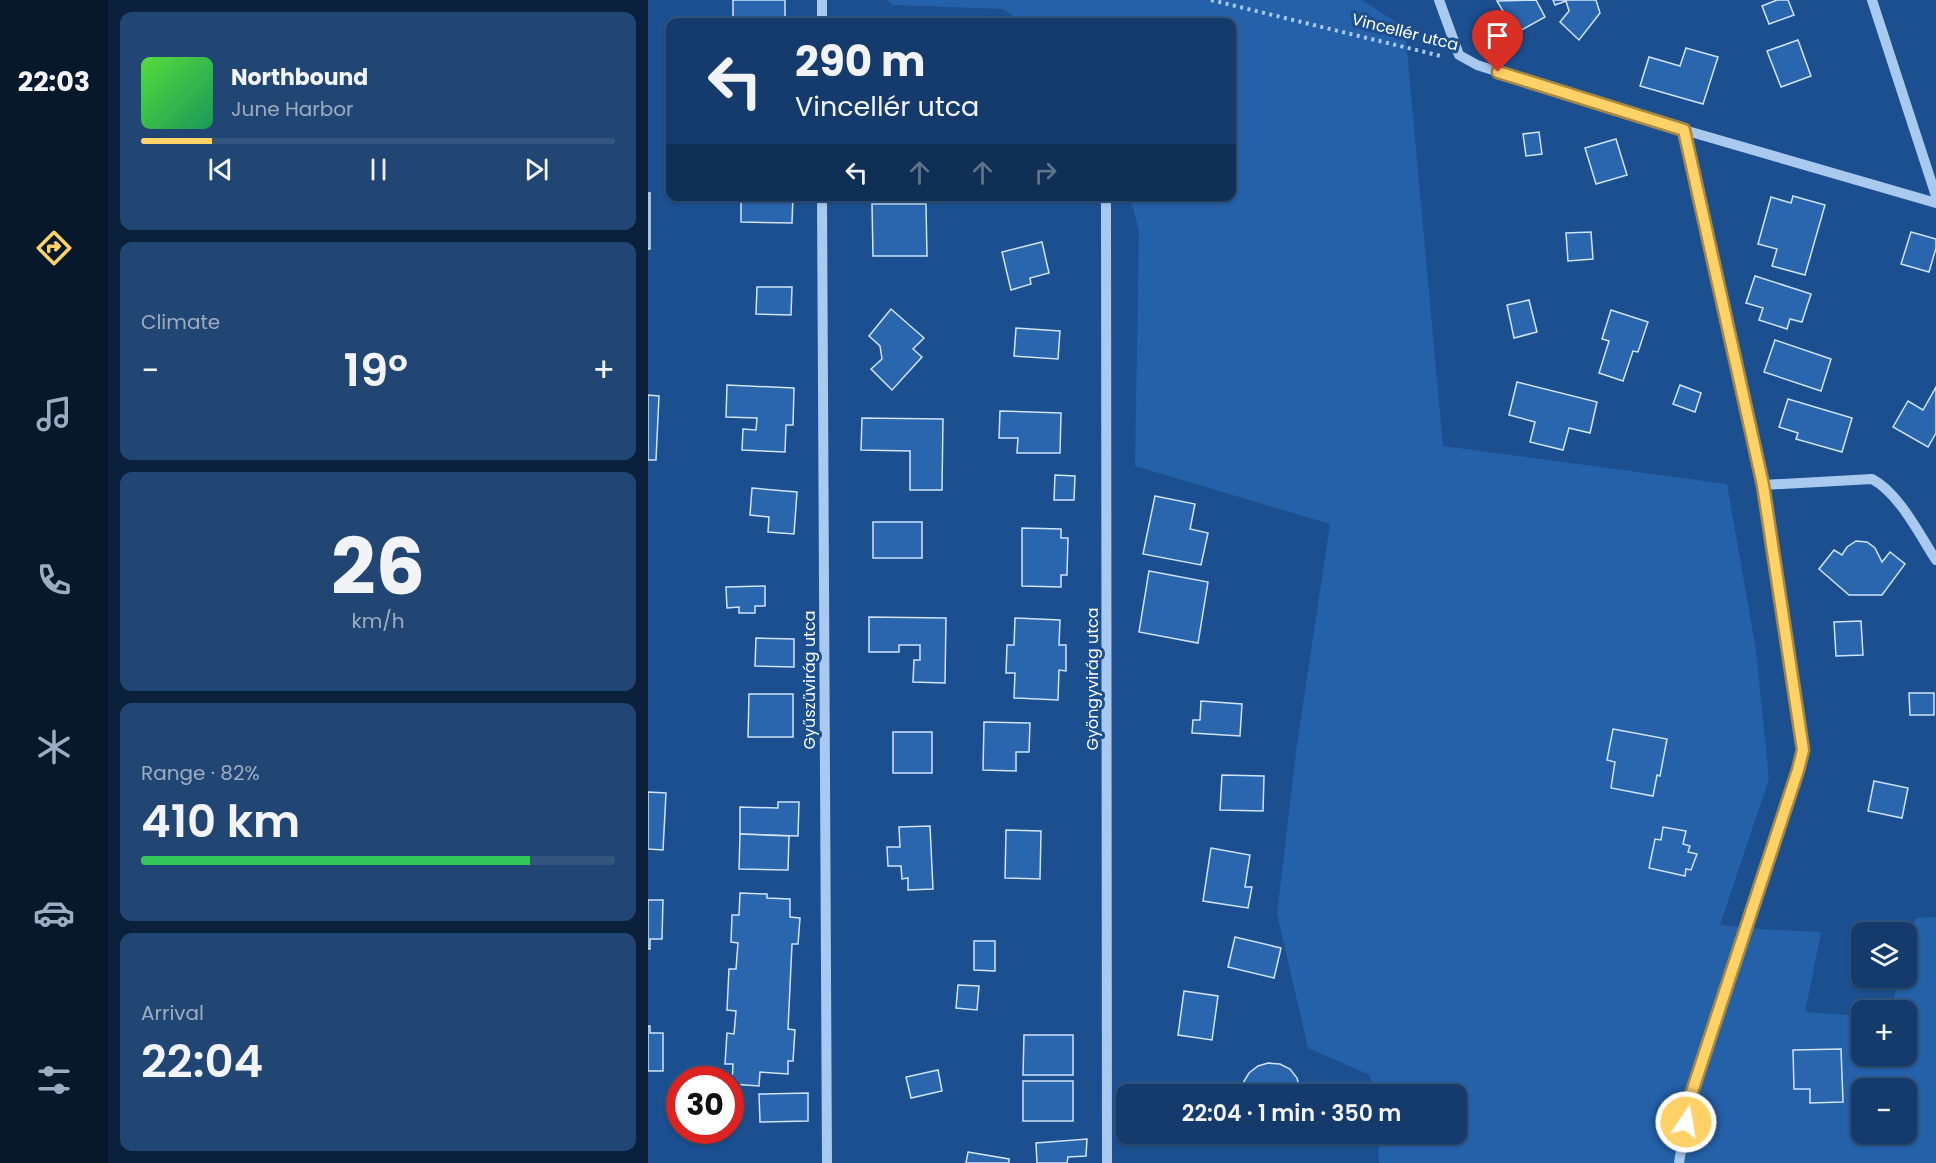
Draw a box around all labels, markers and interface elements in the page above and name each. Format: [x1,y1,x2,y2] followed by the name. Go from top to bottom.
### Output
[1349,8,1461,56] street label: Vincellér utca
[1472,10,1523,72] pin
[1481,19,1514,52] icon: arrive
[795,32,926,91] text: 290 m
[696,42,774,120] icon: left
[231,62,368,93] text: Northbound
[18,63,90,100] text: 22:03
[795,88,979,125] text: Vincellér utca
[231,95,354,123] text: June Harbor
[204,153,237,186] icon: previous
[362,153,395,186] icon: pause
[520,153,553,186] icon: next
[840,156,873,189] icon: left
[903,156,936,189] icon: ahead
[966,156,999,189] icon: ahead
[1029,156,1062,189] icon: right
[33,227,75,269] icon: directions
[141,308,220,336] text: Climate
[344,339,408,402] text: 19°
[141,347,159,394] text: −
[592,347,615,394] text: +
[33,393,75,435] icon: music
[331,512,425,621] text: 26
[33,559,75,601] icon: phone
[351,607,405,635] text: km/h
[1081,607,1104,751] street label: Gyöngyvirág utca
[798,611,821,749] street label: Gyűszűvirág utca
[33,726,75,768] icon: climate
[141,759,260,787] text: Range · 82%
[141,790,300,853] text: 410 km
[33,892,75,934] icon: car
[1851,922,1917,1144] map controls
[1851,922,1917,988] button: layers
[141,999,204,1027] text: Arrival
[1851,1000,1917,1066] button: +
[141,1030,263,1093] text: 22:04
[33,1059,75,1101] icon: filters
[666,1066,744,1144] speed limit sign: 30
[1851,1078,1917,1144] button: −
[1654,1090,1718,1154] position arrow
[1182,1098,1401,1129] text: 22:04 · 1 min · 350 m

